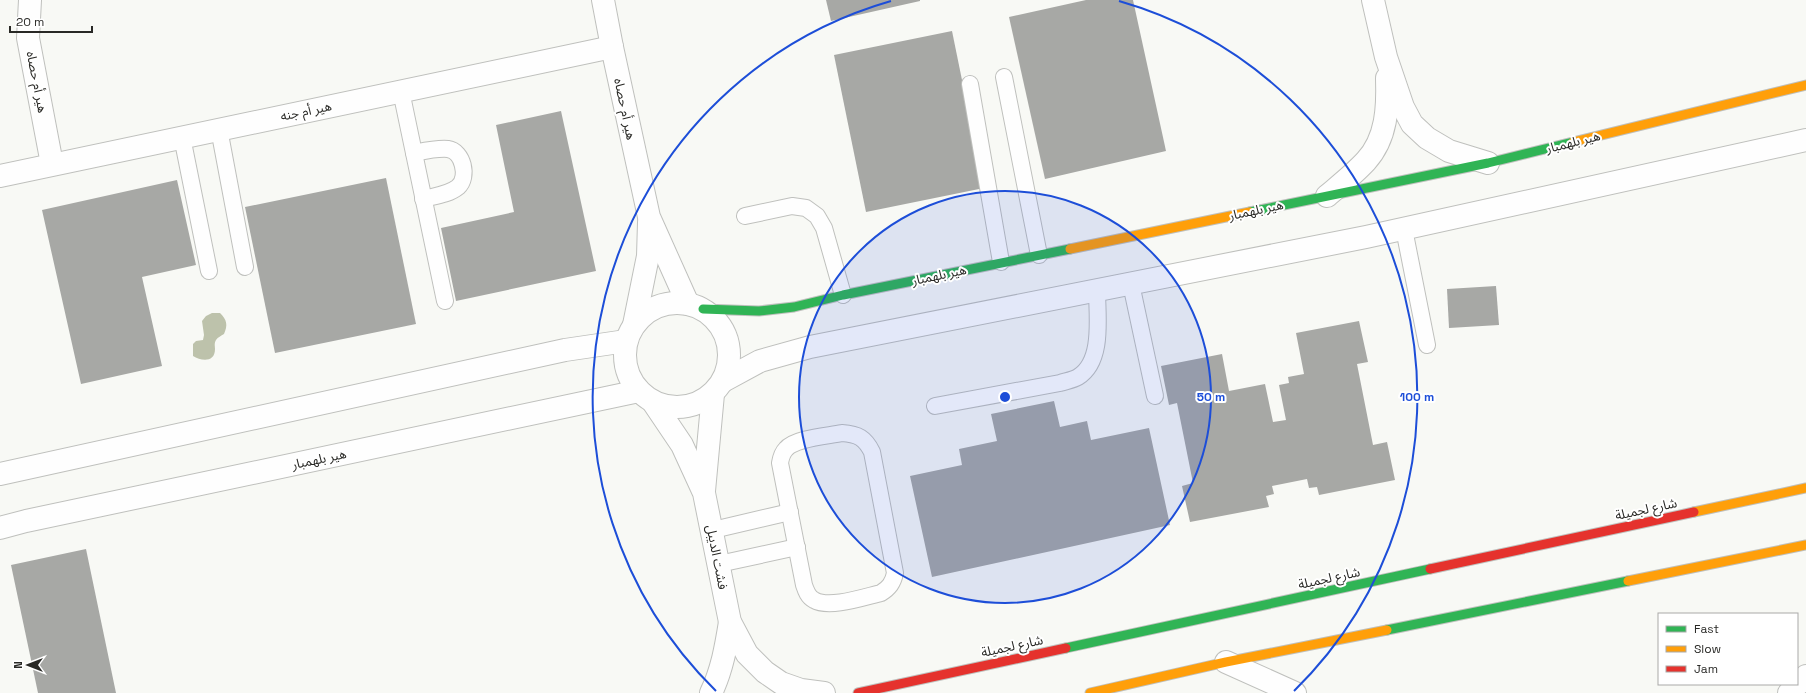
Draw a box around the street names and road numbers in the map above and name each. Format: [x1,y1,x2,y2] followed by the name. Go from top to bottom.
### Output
[22,50,51,115] street label: هير أم حصاه
[609,77,640,142] street label: هير أم حصاه
[279,97,333,126] street label: هير أم جنه
[1543,127,1602,157] street label: هير بلهمبار
[1226,196,1285,224] street label: هير بلهمبار
[909,261,968,289] street label: هير بلهمبار
[289,445,348,473] street label: هير بلهمبار
[1613,494,1679,526] street label: شارع لجميلة
[702,523,732,591] street label: فشت الديبل
[1296,563,1362,595] street label: شارع لجميلة
[979,631,1045,663] street label: شارع لجميلة

